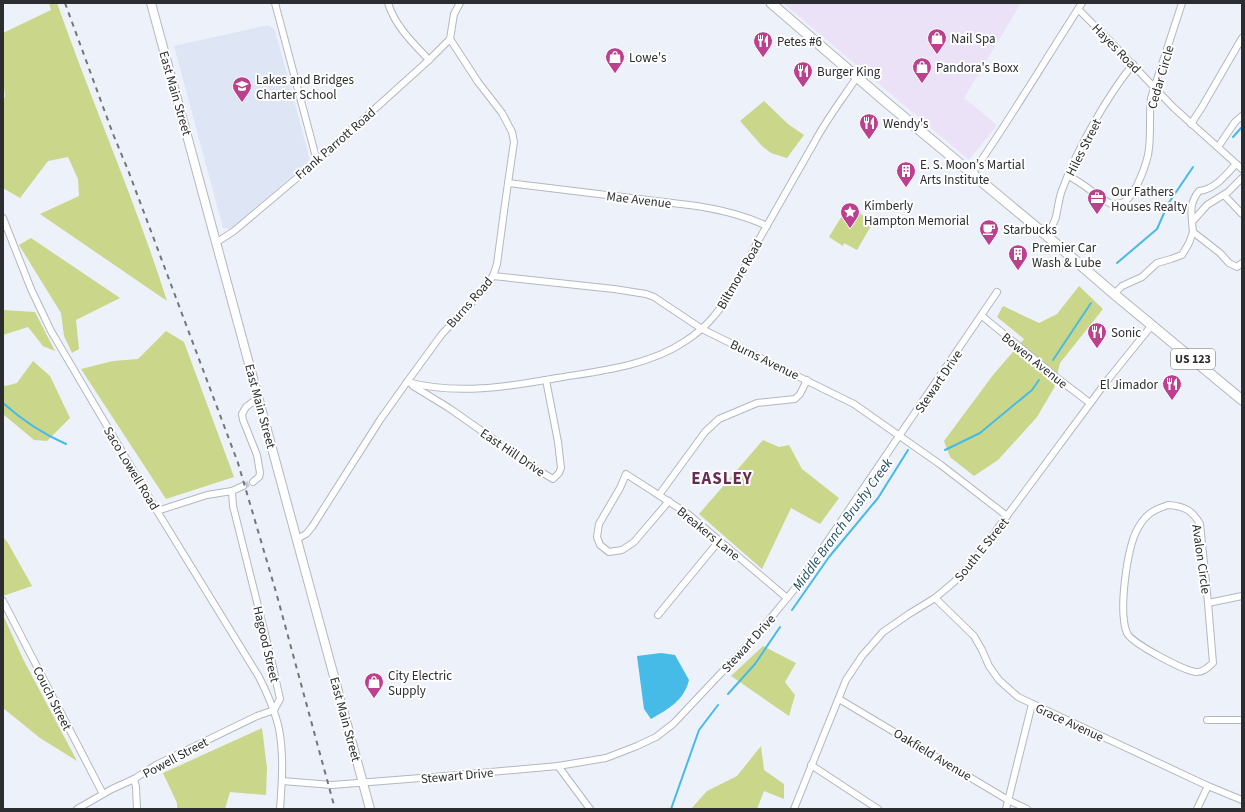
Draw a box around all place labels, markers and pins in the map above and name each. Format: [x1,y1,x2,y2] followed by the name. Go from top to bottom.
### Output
[926,27,948,55] shop icon: Nail Spa
[752,30,774,58] restaurant icon: Petes #6
[951,30,996,48] place label: Nail Spa
[777,33,822,51] place label: Petes #6
[604,46,626,74] shop icon: Lowe's
[629,49,667,67] place label: Lowe's
[911,56,933,84] shop icon: Pandora's Boxx
[936,59,1019,77] place label: Pandora's Boxx
[792,60,814,88] restaurant icon: Burger King
[817,63,881,81] place label: Burger King
[256,71,354,104] place label: Lakes and Bridges Charter School
[231,75,253,103] school or university icon: Lakes and Bridges Charter School
[858,112,880,140] restaurant icon: Wendy's
[883,115,929,133] place label: Wendy's
[920,156,1025,189] place label: E. S. Moon’s Martial Arts Institute
[895,160,917,188] building icon: E. S. Moon’s Martial Arts Institute
[1111,183,1187,216] place label: Our Fathers Houses Realty
[1086,187,1108,215] office icon: Our Fathers Houses Realty
[864,197,969,230] place label: Kimberly Hampton Memorial
[839,201,861,229] place icon: Kimberly Hampton Memorial
[978,218,1000,246] cafe icon: Starbucks
[1003,221,1057,239] place label: Starbucks
[1032,239,1101,272] place label: Premier Car Wash & Lube
[1007,243,1029,271] building icon: Premier Car Wash & Lube
[1086,321,1108,349] restaurant icon: Sonic
[1111,324,1141,342] place label: Sonic
[1161,373,1183,401] restaurant icon: El Jimador
[1100,376,1158,394] place label: El Jimador
[388,667,452,700] place label: City Electric Supply
[363,671,385,699] shop icon: City Electric Supply

